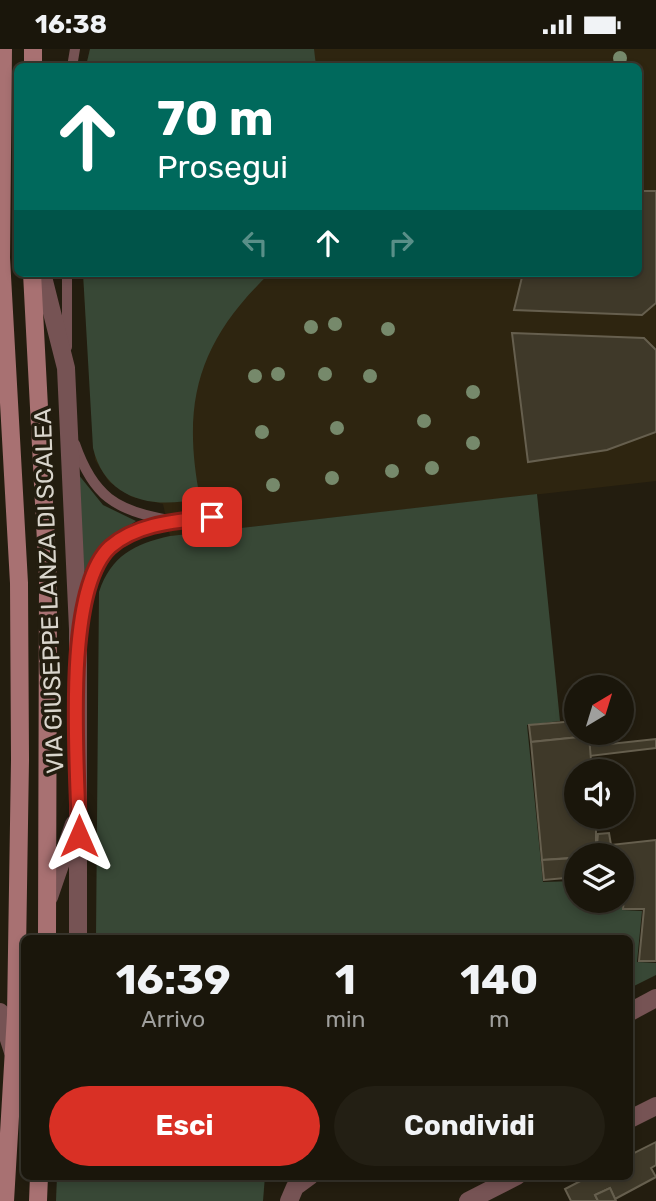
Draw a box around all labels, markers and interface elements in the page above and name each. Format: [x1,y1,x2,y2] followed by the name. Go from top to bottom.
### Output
[35,9,107,40] text: 16:38
[157,89,274,147] text: 70 m
[42,91,133,182] icon: ahead
[157,148,288,186] text: Prosegui
[236,224,274,262] icon: left
[309,224,347,262] icon: ahead
[382,224,420,262] icon: right
[29,408,69,774] street label: VIA GIUSEPPE LANZA DI SCALEA
[182,487,242,547] pin
[193,498,231,536] icon: arrive
[564,675,634,745] north arrow
[564,675,634,913] map controls
[564,759,634,829] button: sound
[42,799,116,873] position arrow
[564,843,634,913] button: layers
[116,955,231,1005] text: 16:39
[335,955,356,1005] text: 1
[460,955,538,1005] text: 140
[141,1005,205,1033] text: Arrivo
[326,1005,365,1033] text: min
[489,1005,509,1033] text: m
[49,1086,320,1166] button: Esci
[334,1086,605,1166] button: Condividi

